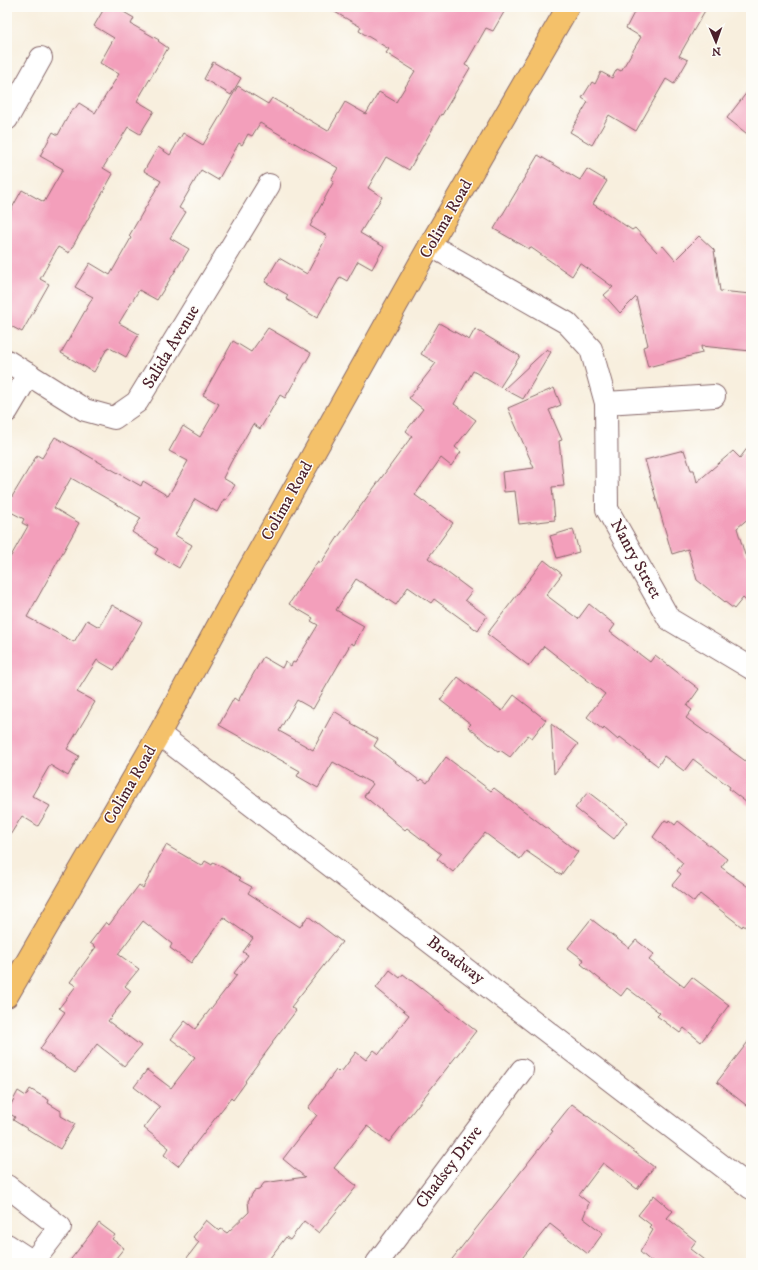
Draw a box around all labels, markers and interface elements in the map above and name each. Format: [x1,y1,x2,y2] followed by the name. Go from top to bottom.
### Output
[696,22,736,62] north arrow
[712,44,721,58] text: N
[415,175,478,263] street label: Colima Road
[137,301,205,393] street label: Salida Avenue
[256,457,318,545] street label: Colima Road
[605,515,667,603] street label: Nanry Street
[99,741,162,829] street label: Colima Road
[423,931,490,989] street label: Broadway
[411,1121,487,1213] street label: Chadsey Drive

